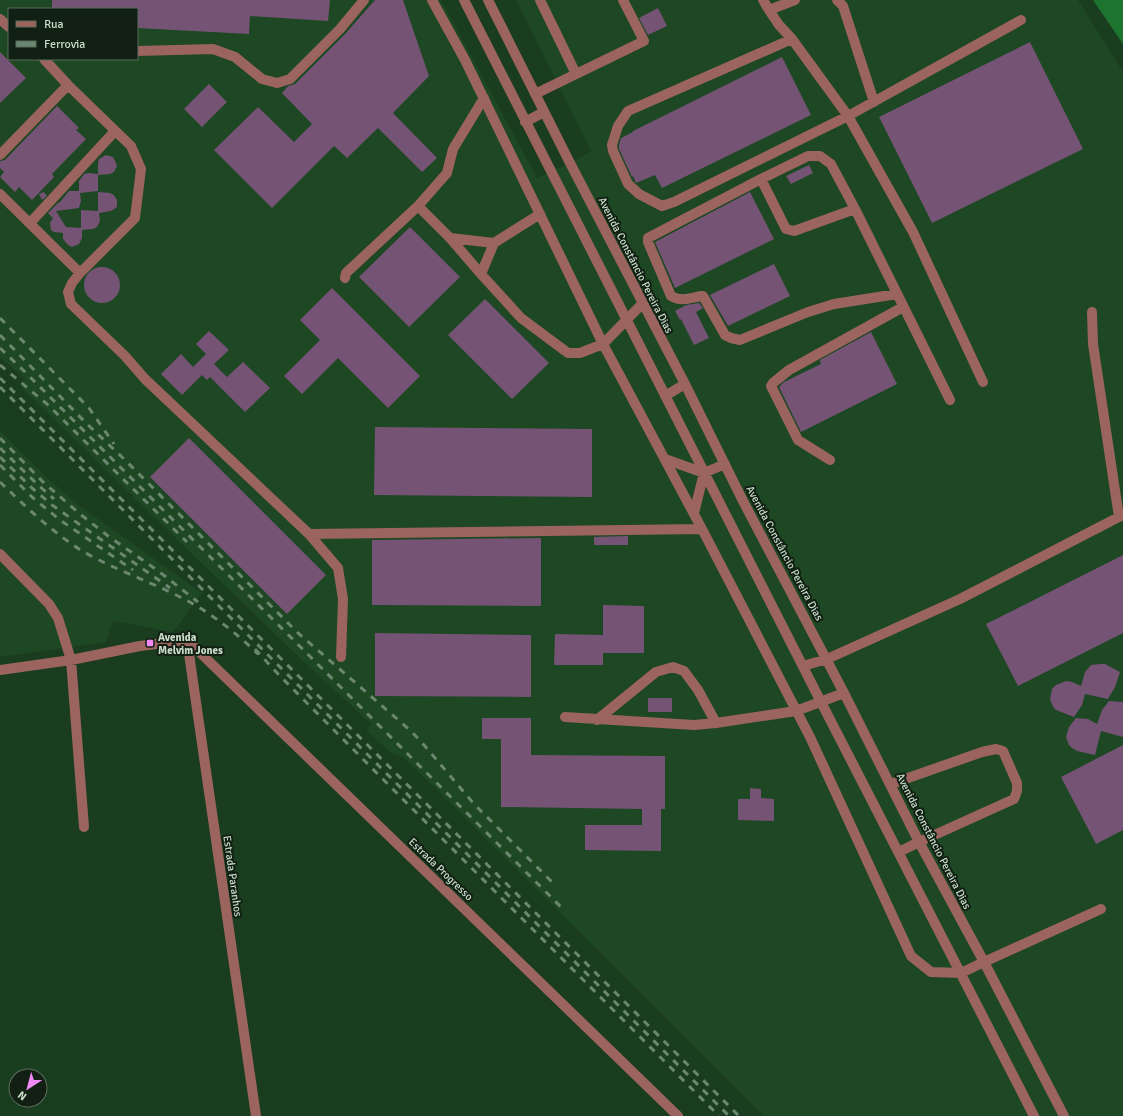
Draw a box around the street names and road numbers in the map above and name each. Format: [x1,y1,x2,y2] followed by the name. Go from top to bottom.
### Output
[596,195,676,336] street label: Avenida Constâncio Pereira Dias
[743,484,826,623] street label: Avenida Constâncio Pereira Dias
[894,771,974,912] street label: Avenida Constâncio Pereira Dias
[220,835,245,918] street label: Estrada Paranhos
[406,835,476,904] street label: Estrada Progresso

